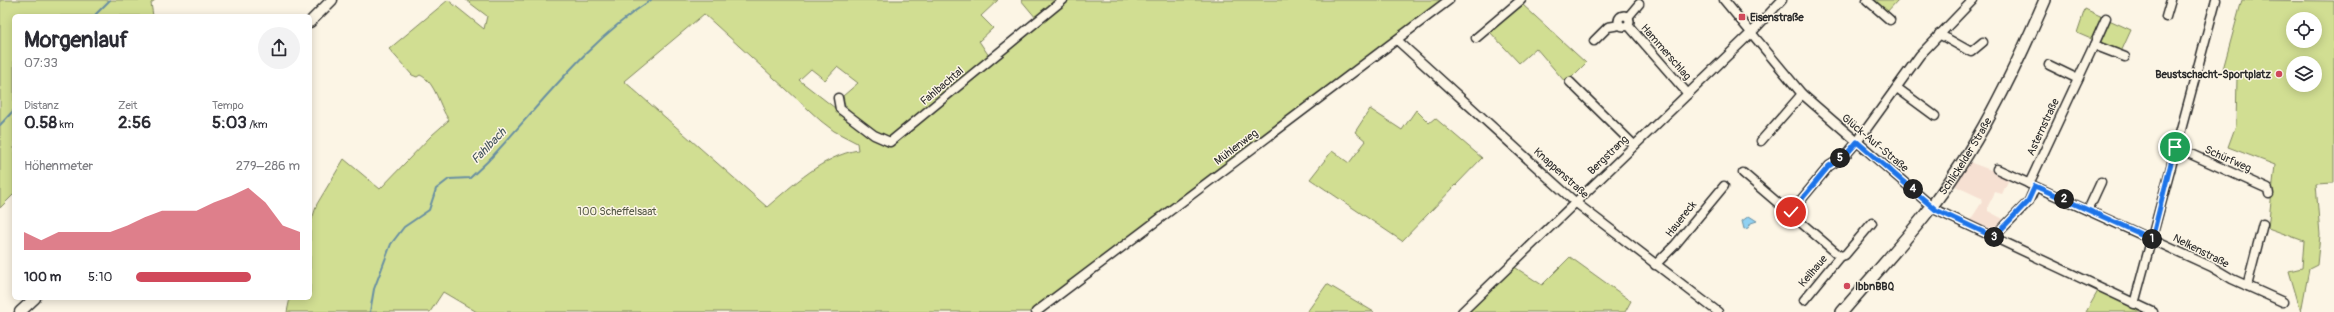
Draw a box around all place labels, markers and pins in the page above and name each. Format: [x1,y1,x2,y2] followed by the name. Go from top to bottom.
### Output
[1750,11,1804,24] place label: Eisenstraße
[1737,12,1747,22] marker: Eisenstraße
[2155,68,2271,81] place label: Beustschacht-Sportplatz
[2274,69,2284,79] marker: Beustschacht-Sportplatz
[2158,130,2192,164] pin
[1830,148,1850,168] pin: 5
[1903,179,1923,199] pin: 4
[2054,189,2074,209] pin: 2
[1774,195,1808,229] pin
[1984,227,2004,247] pin: 3
[2142,229,2162,249] pin: 1
[1855,280,1895,293] place label: IbbnBBQ
[1842,281,1852,291] marker: IbbnBBQ

